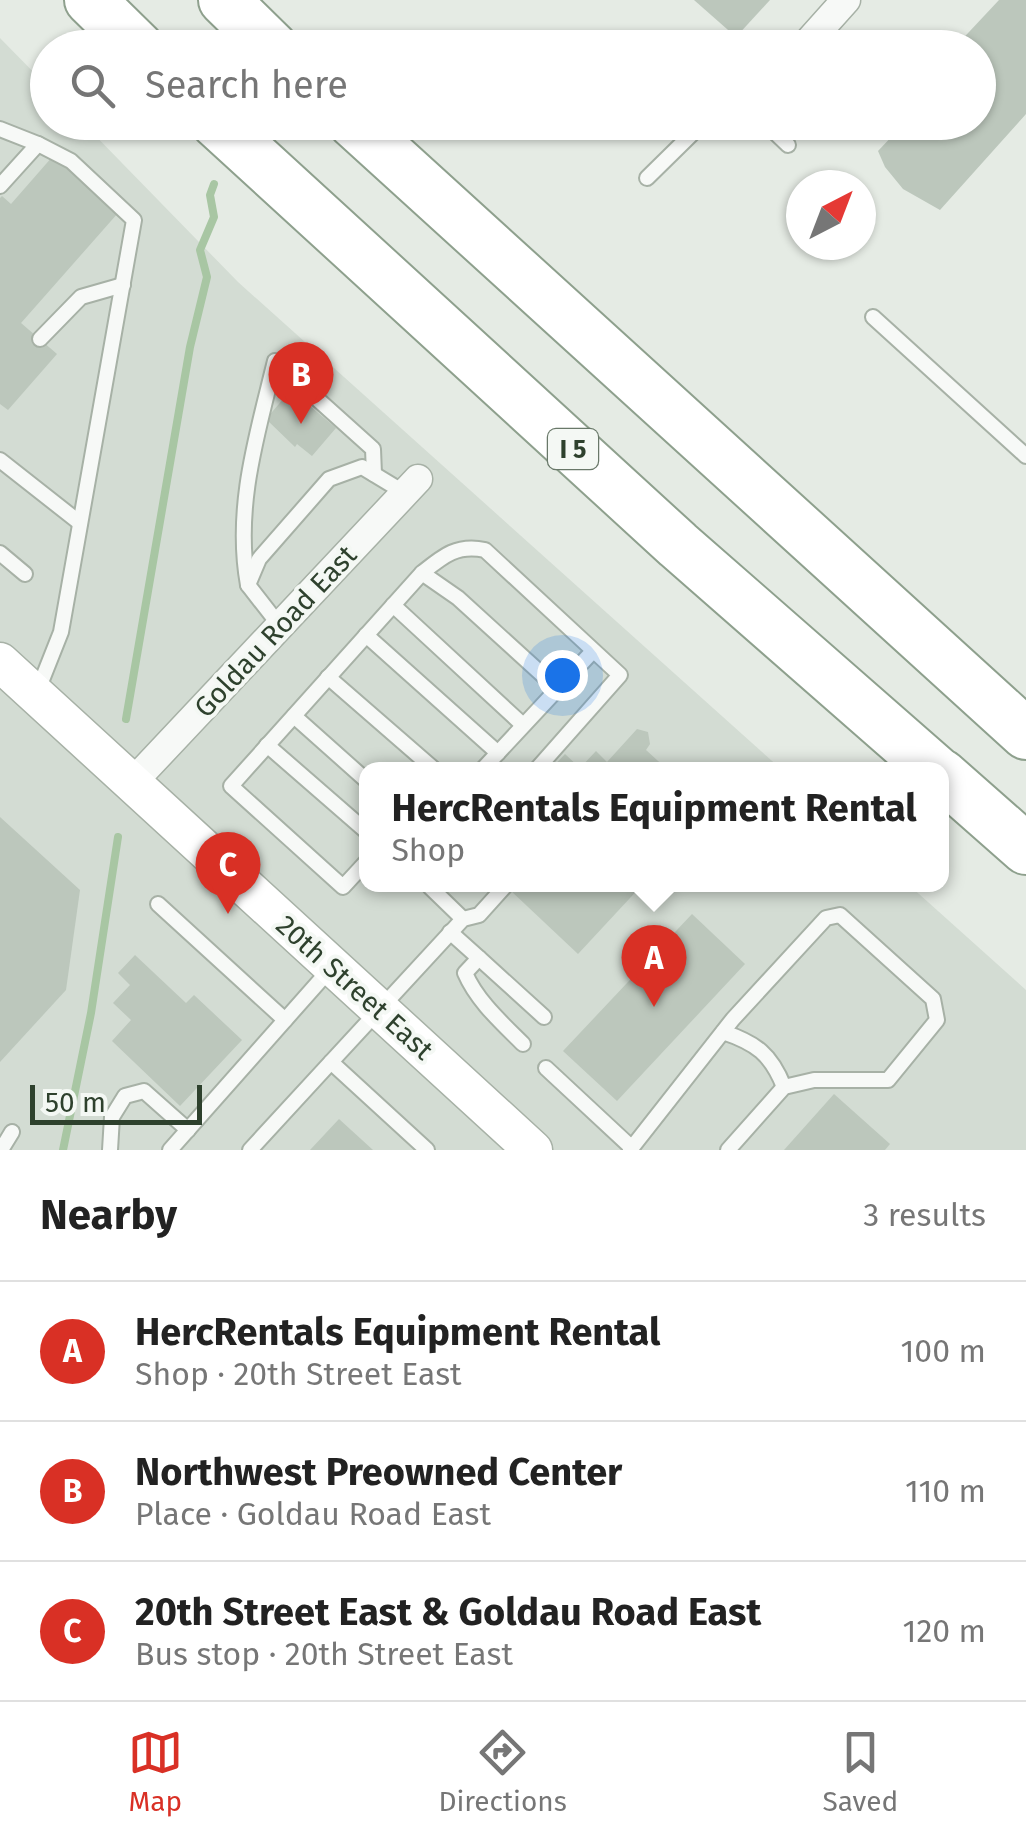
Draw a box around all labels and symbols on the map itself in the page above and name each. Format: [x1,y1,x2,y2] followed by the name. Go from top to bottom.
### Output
[786,170,876,260] north arrow
[268,342,334,424] pin: B
[548,429,598,469] road number: I 5
[187,538,364,724] street label: Goldau Road East
[537,650,588,701] your location
[196,832,260,914] pin: C
[269,908,441,1067] street label: 20th Street East
[622,924,686,1007] pin: A
[30,1080,202,1124] scale bar

